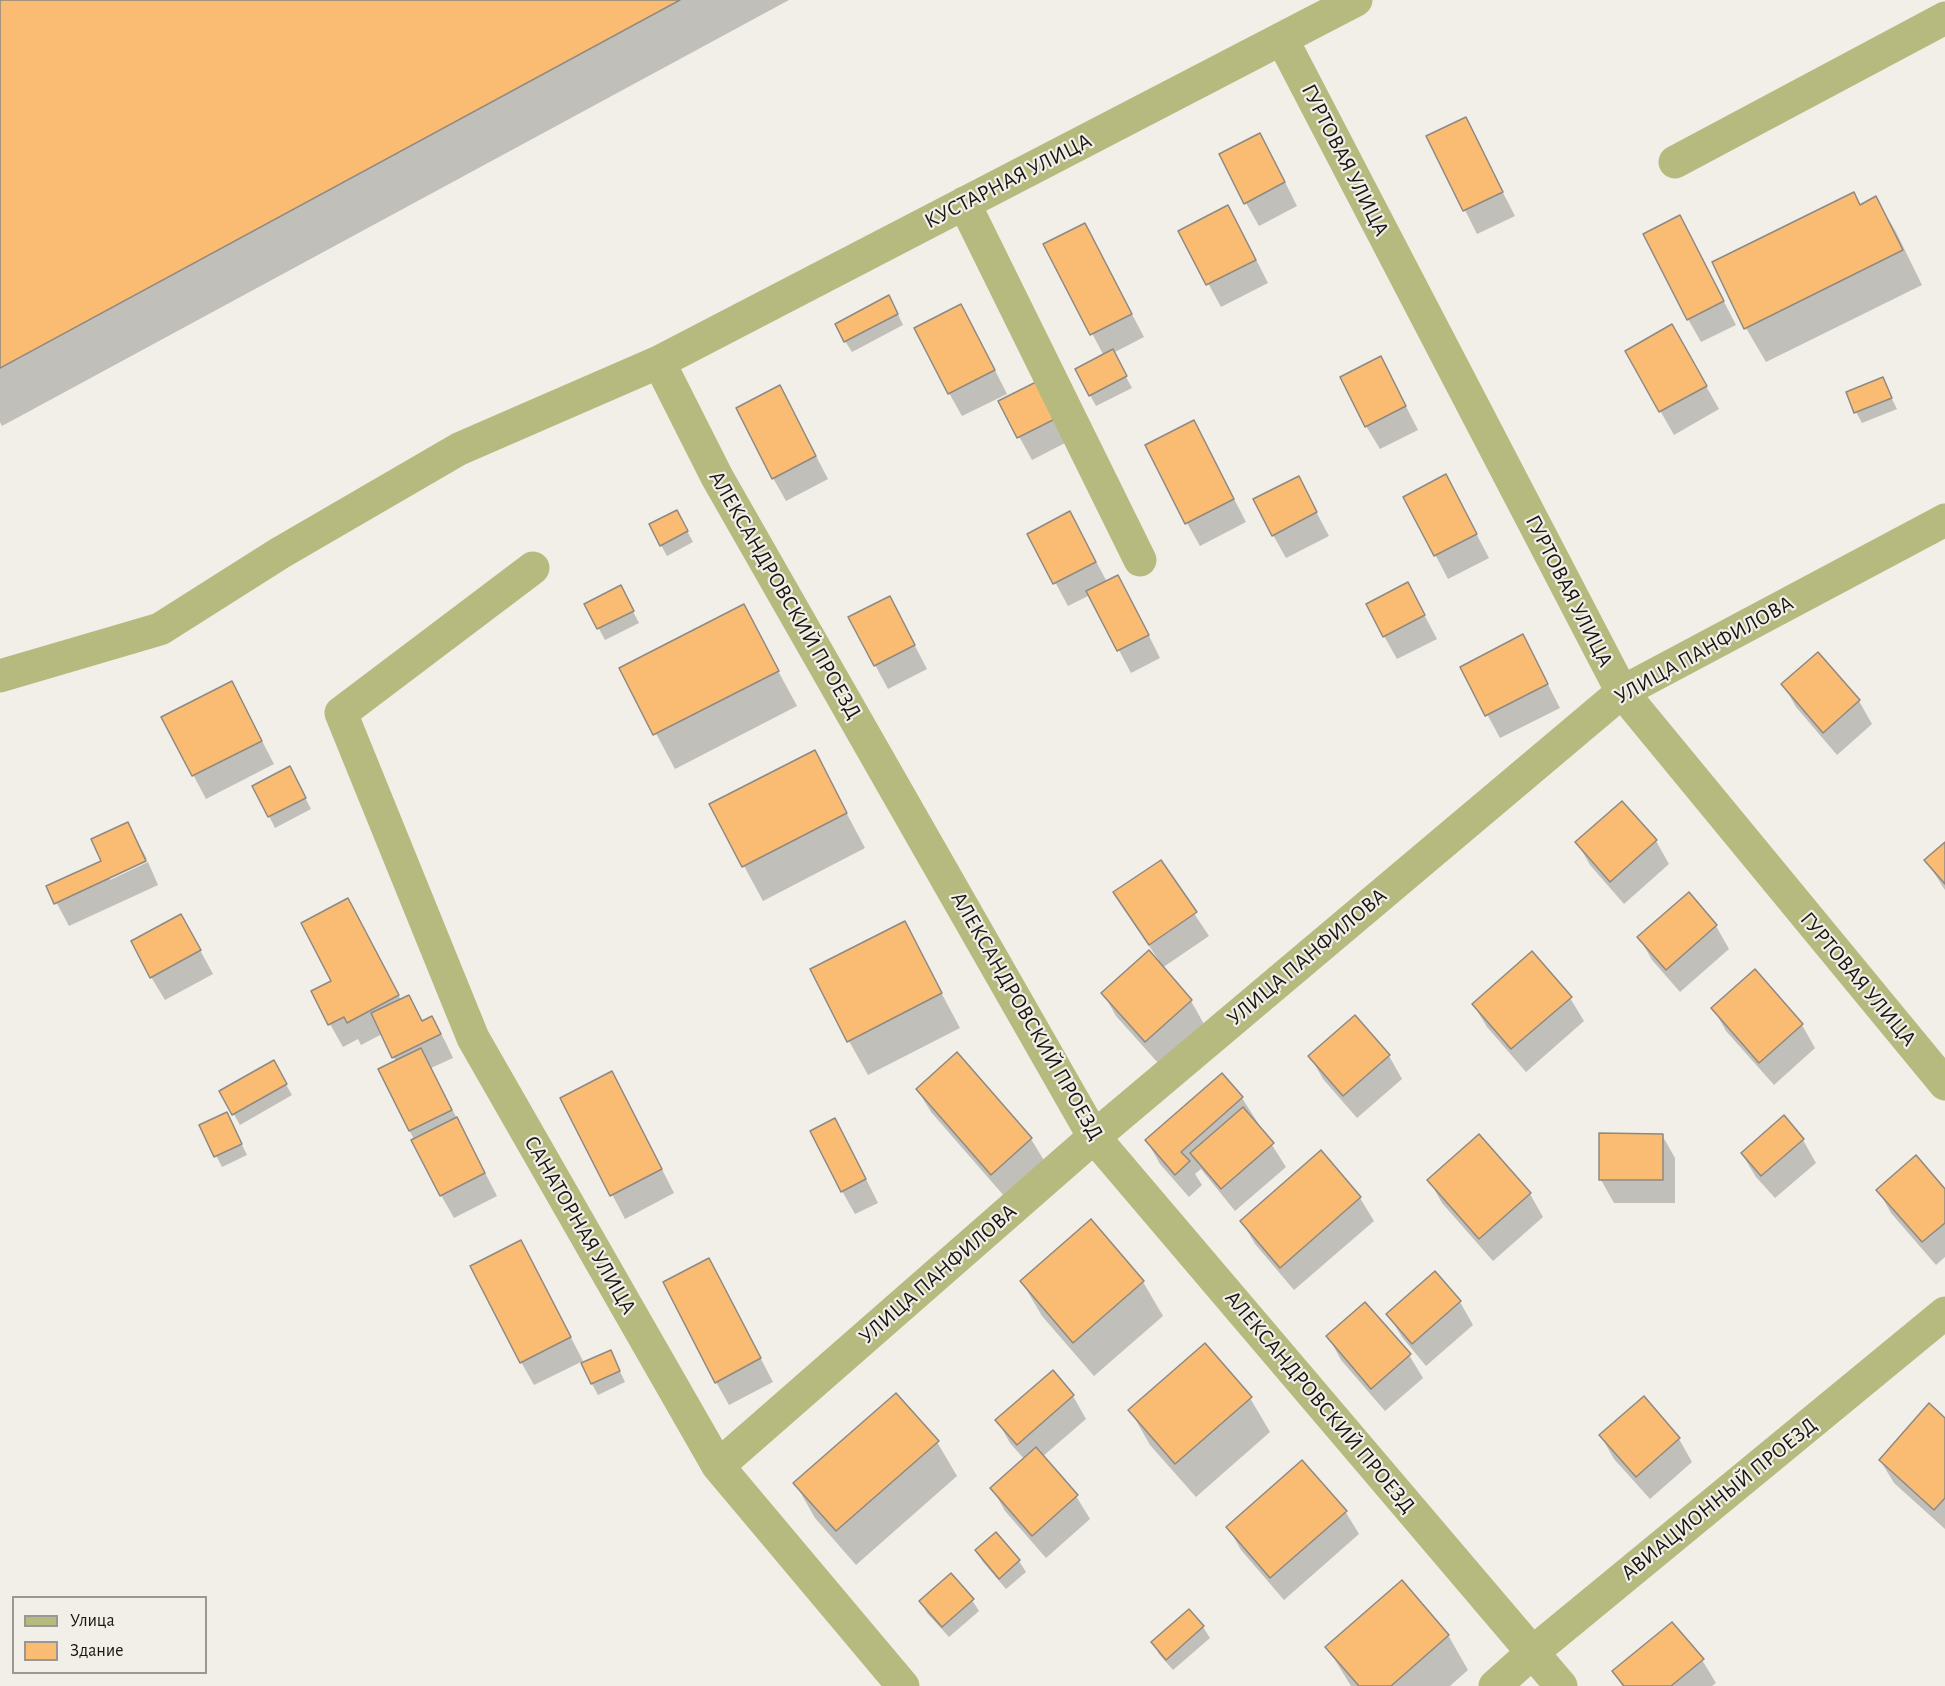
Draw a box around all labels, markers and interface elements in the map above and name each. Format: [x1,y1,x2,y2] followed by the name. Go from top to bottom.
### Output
[1295,79,1395,241] street label: ГУРТОВАЯ УЛИЦА
[920,127,1096,235] street label: КУСТАРНАЯ УЛИЦА
[703,466,867,724] street label: АЛЕКСАНДРОВСКИЙ ПРОЕЗД
[1519,510,1619,672] street label: ГУРТОВАЯ УЛИЦА
[1610,590,1798,710] street label: УЛИЦА ПАНФИЛОВА
[1222,883,1392,1031] street label: УЛИЦА ПАНФИЛОВА
[945,887,1109,1145] street label: АЛЕКСАНДРОВСКИЙ ПРОЕЗД
[1794,906,1922,1052] street label: ГУРТОВАЯ УЛИЦА
[518,1131,642,1319] street label: САНАТОРНАЯ УЛИЦА
[854,1198,1022,1350] street label: УЛИЦА ПАНФИЛОВА
[1219,1285,1421,1519] street label: АЛЕКСАНДРОВСКИЙ ПРОЕЗД
[1616,1412,1822,1586] street label: АВИАЦИОННЫЙ ПРОЕЗД
[12,1596,207,1674] legend
[70,1612,115,1630] text: Улица
[70,1642,124,1660] text: Здание

